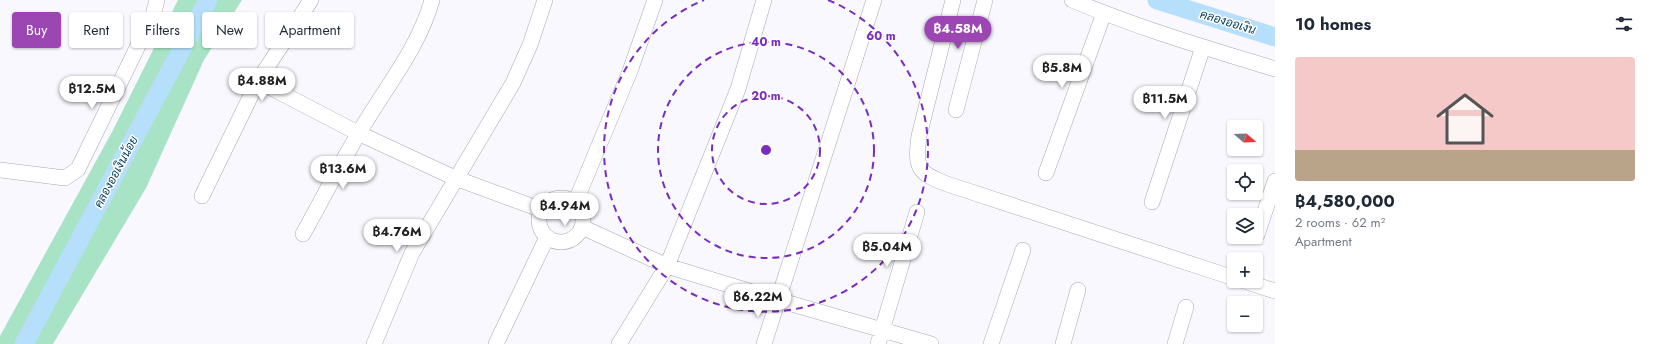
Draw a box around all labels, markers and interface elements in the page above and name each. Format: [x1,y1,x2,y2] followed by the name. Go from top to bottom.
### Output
[1198,5,1259,39] water label: คลองออเงิน
[12,12,61,48] chip: Buy
[69,12,123,48] chip: Rent
[131,12,194,48] chip: Filters
[202,12,257,48] chip: New
[265,12,354,48] chip: Apartment
[1295,12,1371,36] text: 10 homes
[1613,13,1635,35] icon: filters
[925,16,991,50] pin: ฿4.58M
[933,19,983,38] text: ฿4.58M
[866,27,896,45] text: 60 m
[751,33,781,51] text: 40 m
[1034,55,1090,89] pin: ฿5.8M
[1042,58,1082,77] text: ฿5.8M
[229,68,295,102] pin: ฿4.88M
[238,71,286,90] text: ฿4.88M
[59,76,125,110] pin: ฿12.5M
[68,79,116,98] text: ฿12.5M
[1429,83,1501,155] icon: home
[1132,86,1198,120] pin: ฿11.5M
[751,87,781,105] text: 20 m
[1142,89,1188,108] text: ฿11.5M
[1227,120,1263,156] north arrow
[1227,120,1263,332] map controls
[89,133,143,211] water label: คลองออเงินน้อย
[759,143,773,157] centre of rings
[310,156,376,190] pin: ฿13.6M
[320,159,366,178] text: ฿13.6M
[1227,164,1263,200] button: locate
[1295,189,1395,213] text: ฿4,580,000
[532,193,598,227] pin: ฿4.94M
[540,196,590,215] text: ฿4.94M
[1227,208,1263,244] button: layers
[1295,213,1385,232] text: 2 rooms · 62 m²
[364,219,430,253] pin: ฿4.76M
[372,222,422,241] text: ฿4.76M
[1295,232,1352,251] text: Apartment
[854,234,920,268] pin: ฿5.04M
[862,237,912,256] text: ฿5.04M
[1227,252,1263,288] button: +
[725,284,791,318] pin: ฿6.22M
[733,287,783,306] text: ฿6.22M
[1227,296,1263,332] button: −

